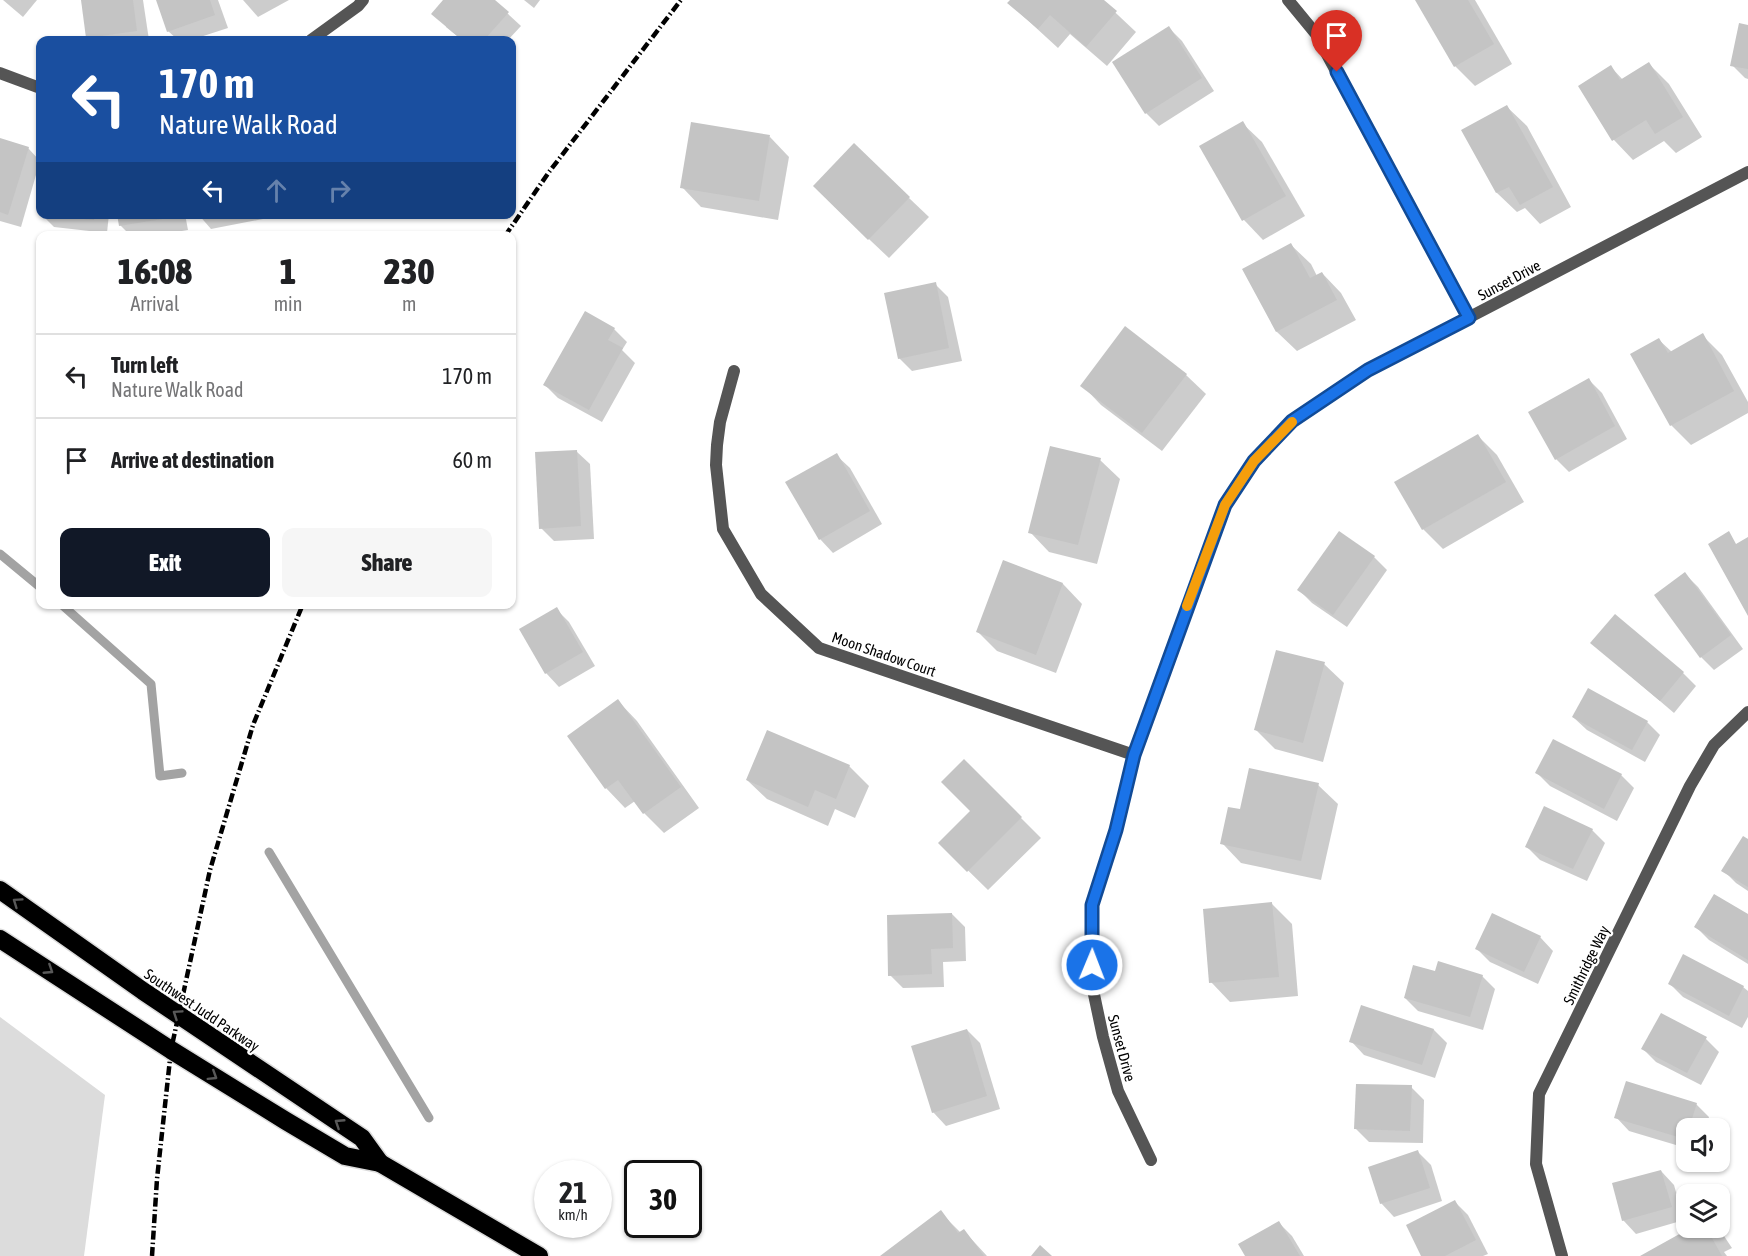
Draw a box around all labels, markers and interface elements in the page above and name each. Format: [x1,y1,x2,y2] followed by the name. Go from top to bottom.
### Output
[1311,10,1362,72] pin
[1320,19,1353,52] icon: arrive
[159,59,254,107] text: 170 m
[60,60,138,138] icon: left
[159,109,338,140] text: Nature Walk Road
[197,174,230,207] icon: left
[260,174,293,207] icon: ahead
[323,174,356,207] icon: right
[117,250,192,292] text: 16:08
[280,250,296,292] text: 1
[384,250,435,292] text: 230
[1475,256,1543,304] street label: Sunset Drive
[130,292,179,315] text: Arrival
[274,292,302,315] text: min
[402,292,416,315] text: m
[111,352,178,378] text: Turn left
[60,360,93,393] icon: left
[442,363,492,389] text: 170 m
[111,378,243,401] text: Nature Walk Road
[60,444,93,477] icon: arrive
[111,447,274,473] text: Arrive at destination
[452,447,492,473] text: 60 m
[60,528,270,597] button: Exit
[282,528,492,597] button: Share
[830,628,938,680] street label: Moon Shadow Court
[13,898,24,909] one-way arrow
[1560,923,1612,1007] street label: Smithridge Way
[1060,933,1124,997] position arrow
[43,963,53,975] one-way arrow
[141,965,263,1055] street label: Southwest Judd Parkway
[172,1010,183,1021] one-way arrow
[1105,1013,1139,1083] street label: Sunset Drive
[207,1068,217,1080] one-way arrow
[1676,1118,1730,1238] map controls
[1676,1118,1730,1172] button: sound
[335,1119,346,1130] one-way arrow
[624,1160,702,1238] speed limit sign: 30
[559,1175,587,1209] text: 21
[1676,1184,1730,1238] button: layers
[558,1206,588,1223] text: km/h

